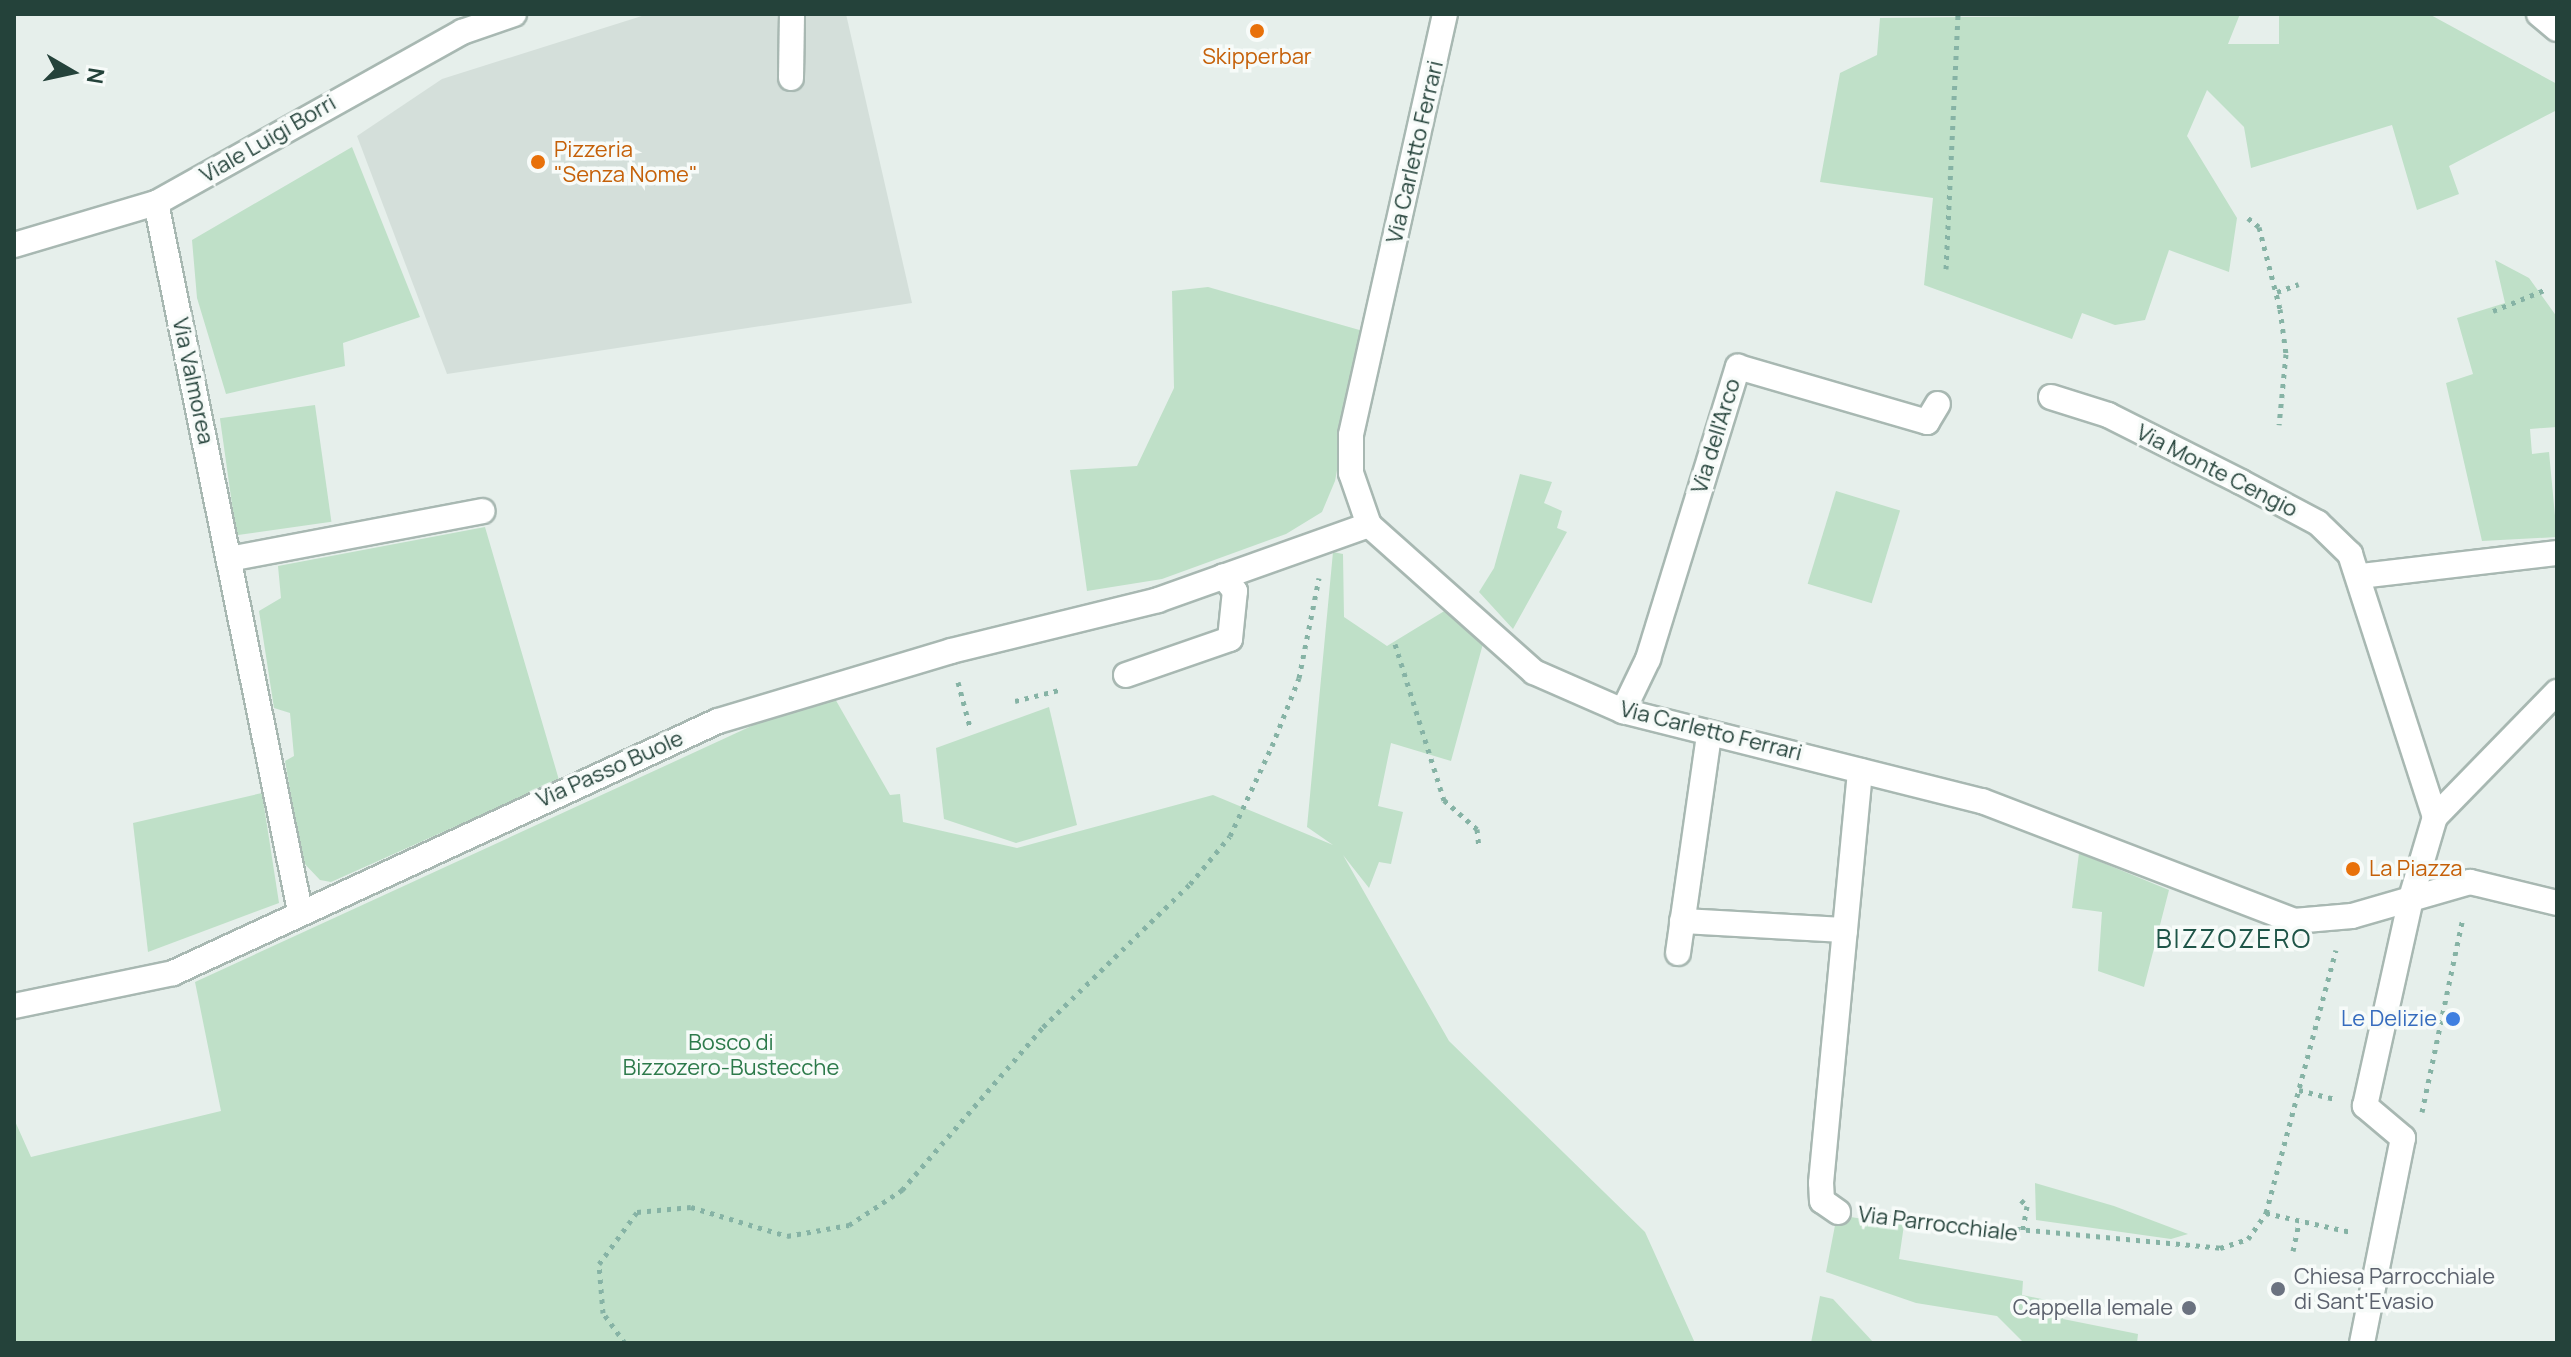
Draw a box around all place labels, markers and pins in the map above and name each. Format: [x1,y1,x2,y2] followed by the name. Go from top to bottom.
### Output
[1248,22,1266,40] marker: Skipperbar
[1202,44,1312,70] place label: Skipperbar
[554,136,698,188] place label: Pizzeria "Senza Nome"
[529,153,547,171] marker: Pizzeria "Senza Nome"
[2369,856,2462,882] place label: La Piazza
[2344,860,2362,878] marker: La Piazza
[2341,1006,2437,1032] place label: Le Delizie
[2444,1010,2462,1028] marker: Le Delizie
[2294,1263,2495,1314] place label: Chiesa Parrocchiale di Sant'Evasio
[2269,1280,2287,1298] marker: Chiesa Parrocchiale di Sant'Evasio
[2013,1295,2173,1321] place label: Cappella Iemale
[2180,1299,2198,1317] marker: Cappella Iemale

